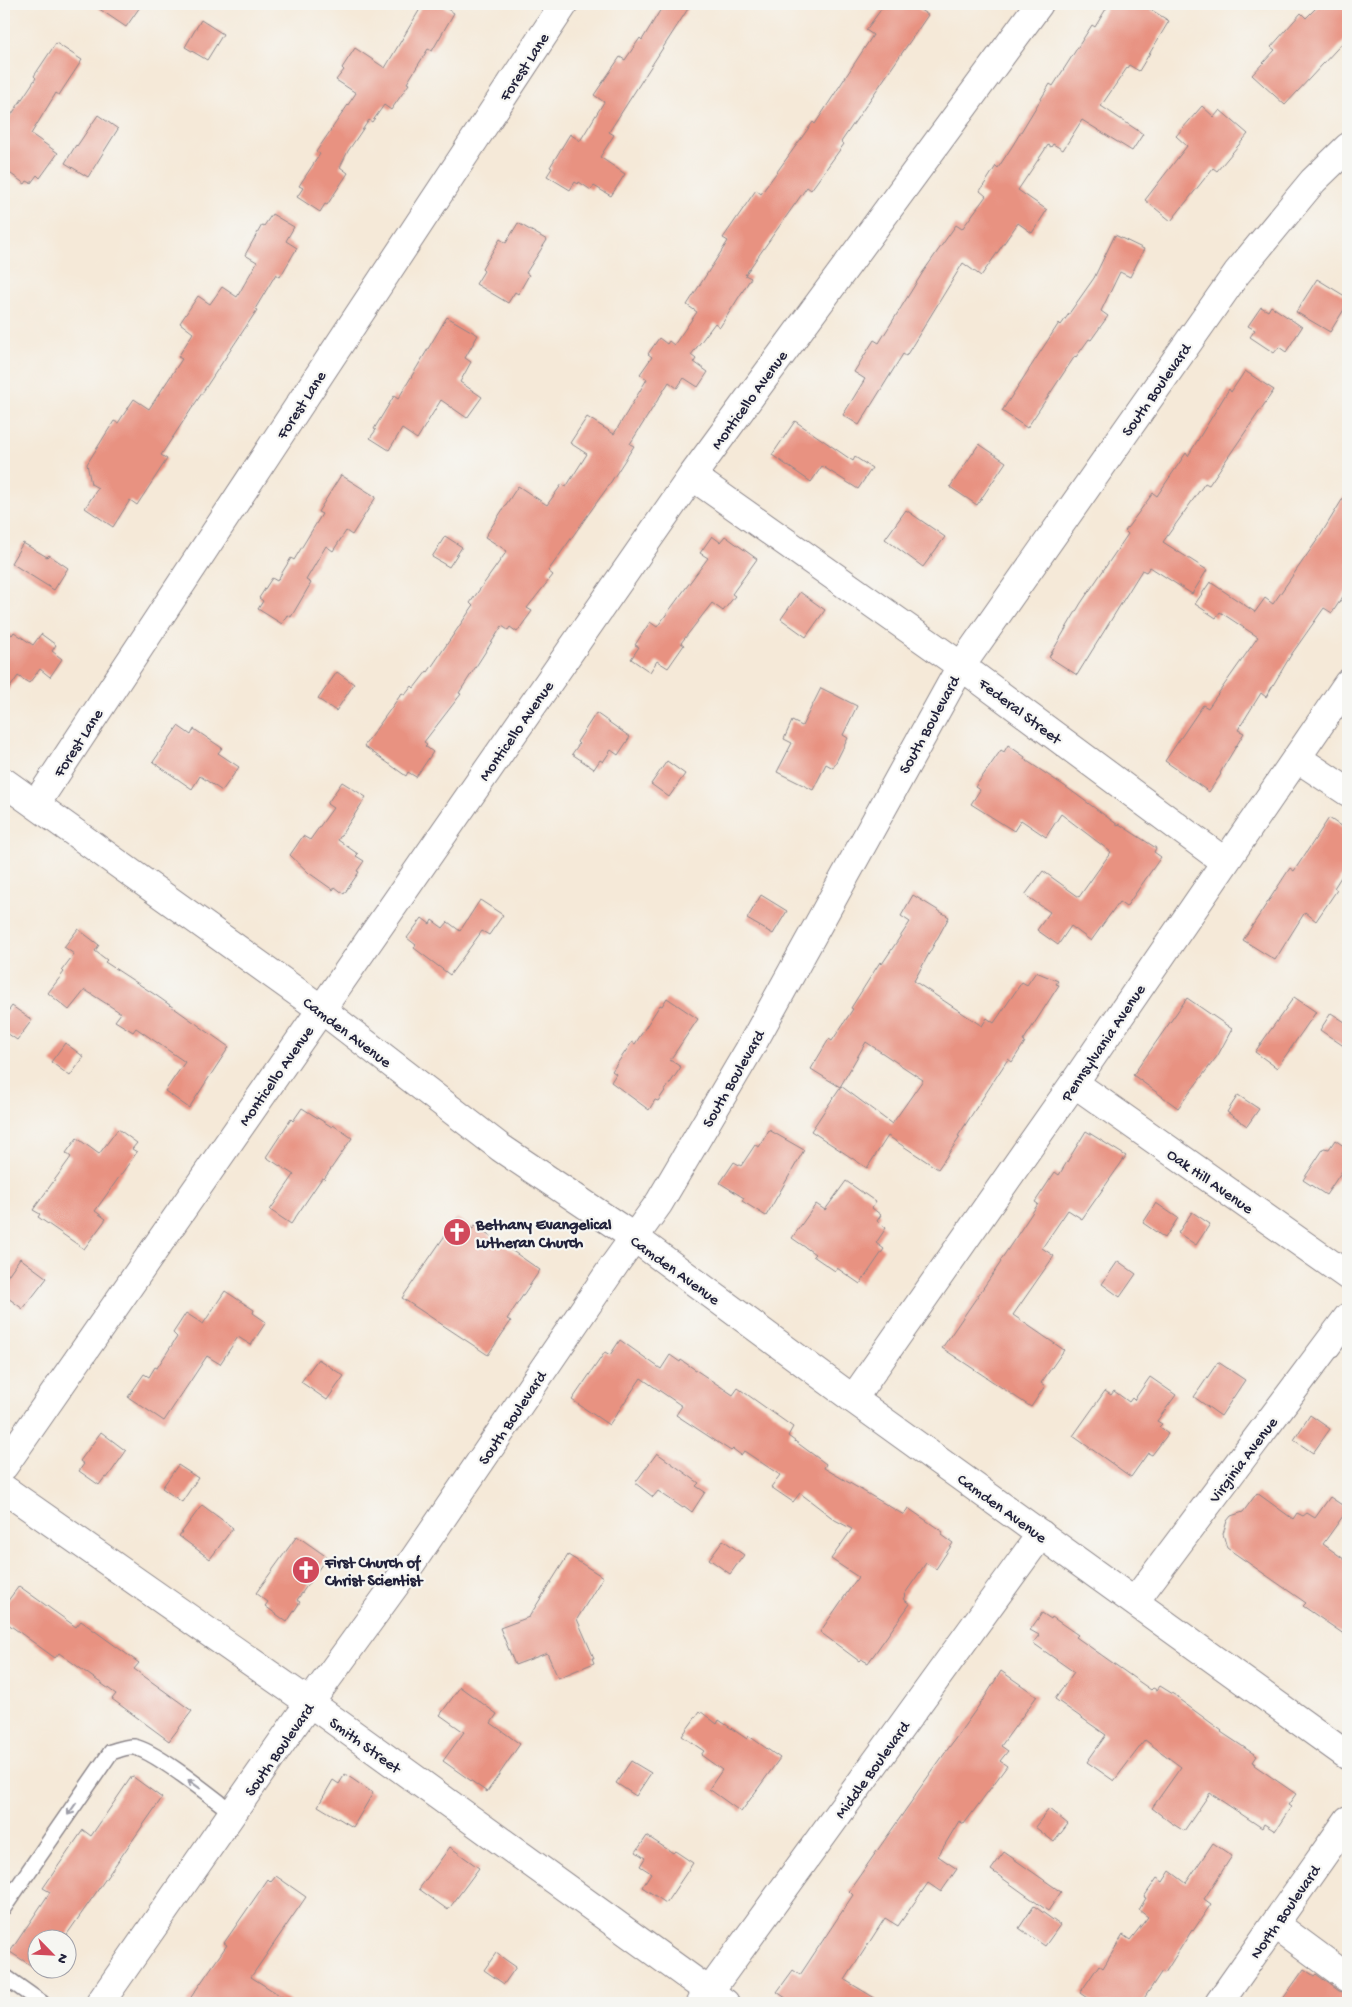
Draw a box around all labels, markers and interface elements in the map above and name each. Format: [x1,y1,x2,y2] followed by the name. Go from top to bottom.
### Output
[496,30,555,106] street label: Forest Lane
[1119,340,1198,441] street label: South Boulevard
[708,347,794,454] street label: Monticello Avenue
[273,368,332,444] street label: Forest Lane
[896,672,967,778] street label: South Boulevard
[973,675,1065,751] street label: Federal Street
[476,678,560,786] street label: Monticello Avenue
[50,706,109,782] street label: Forest Lane
[1058,981,1152,1107] street label: Pennsylvania Avenue
[298,994,395,1074] street label: Camden Avenue
[236,1023,320,1131] street label: Monticello Avenue
[700,1026,771,1132] street label: South Boulevard
[1162,1146,1256,1220] street label: Oak Hill Avenue
[442,1217,472,1247] church icon: Bethany Evangelical Lutheran Church
[475,1217,612,1254] place label: Bethany Evangelical Lutheran Church
[625,1233,723,1311] street label: Camden Avenue
[476,1367,553,1469] street label: South Boulevard
[1206,1414,1284,1509] street label: Virginia Avenue
[952,1471,1050,1549] street label: Camden Avenue
[324,1554,424,1592] place label: First Church of Christ Scientist
[291,1555,321,1585] church icon: First Church of Christ Scientist
[242,1700,321,1801] street label: South Boulevard
[324,1715,405,1780] street label: Smith Street
[832,1717,916,1823] street label: Middle Boulevard
[187,1779,201,1789] one-way arrow
[67,1801,77,1815] one-way arrow
[1248,1861,1327,1964] street label: North Boulevard
[28,1930,78,1980] north arrow
[52,1951,71,1966] text: N

